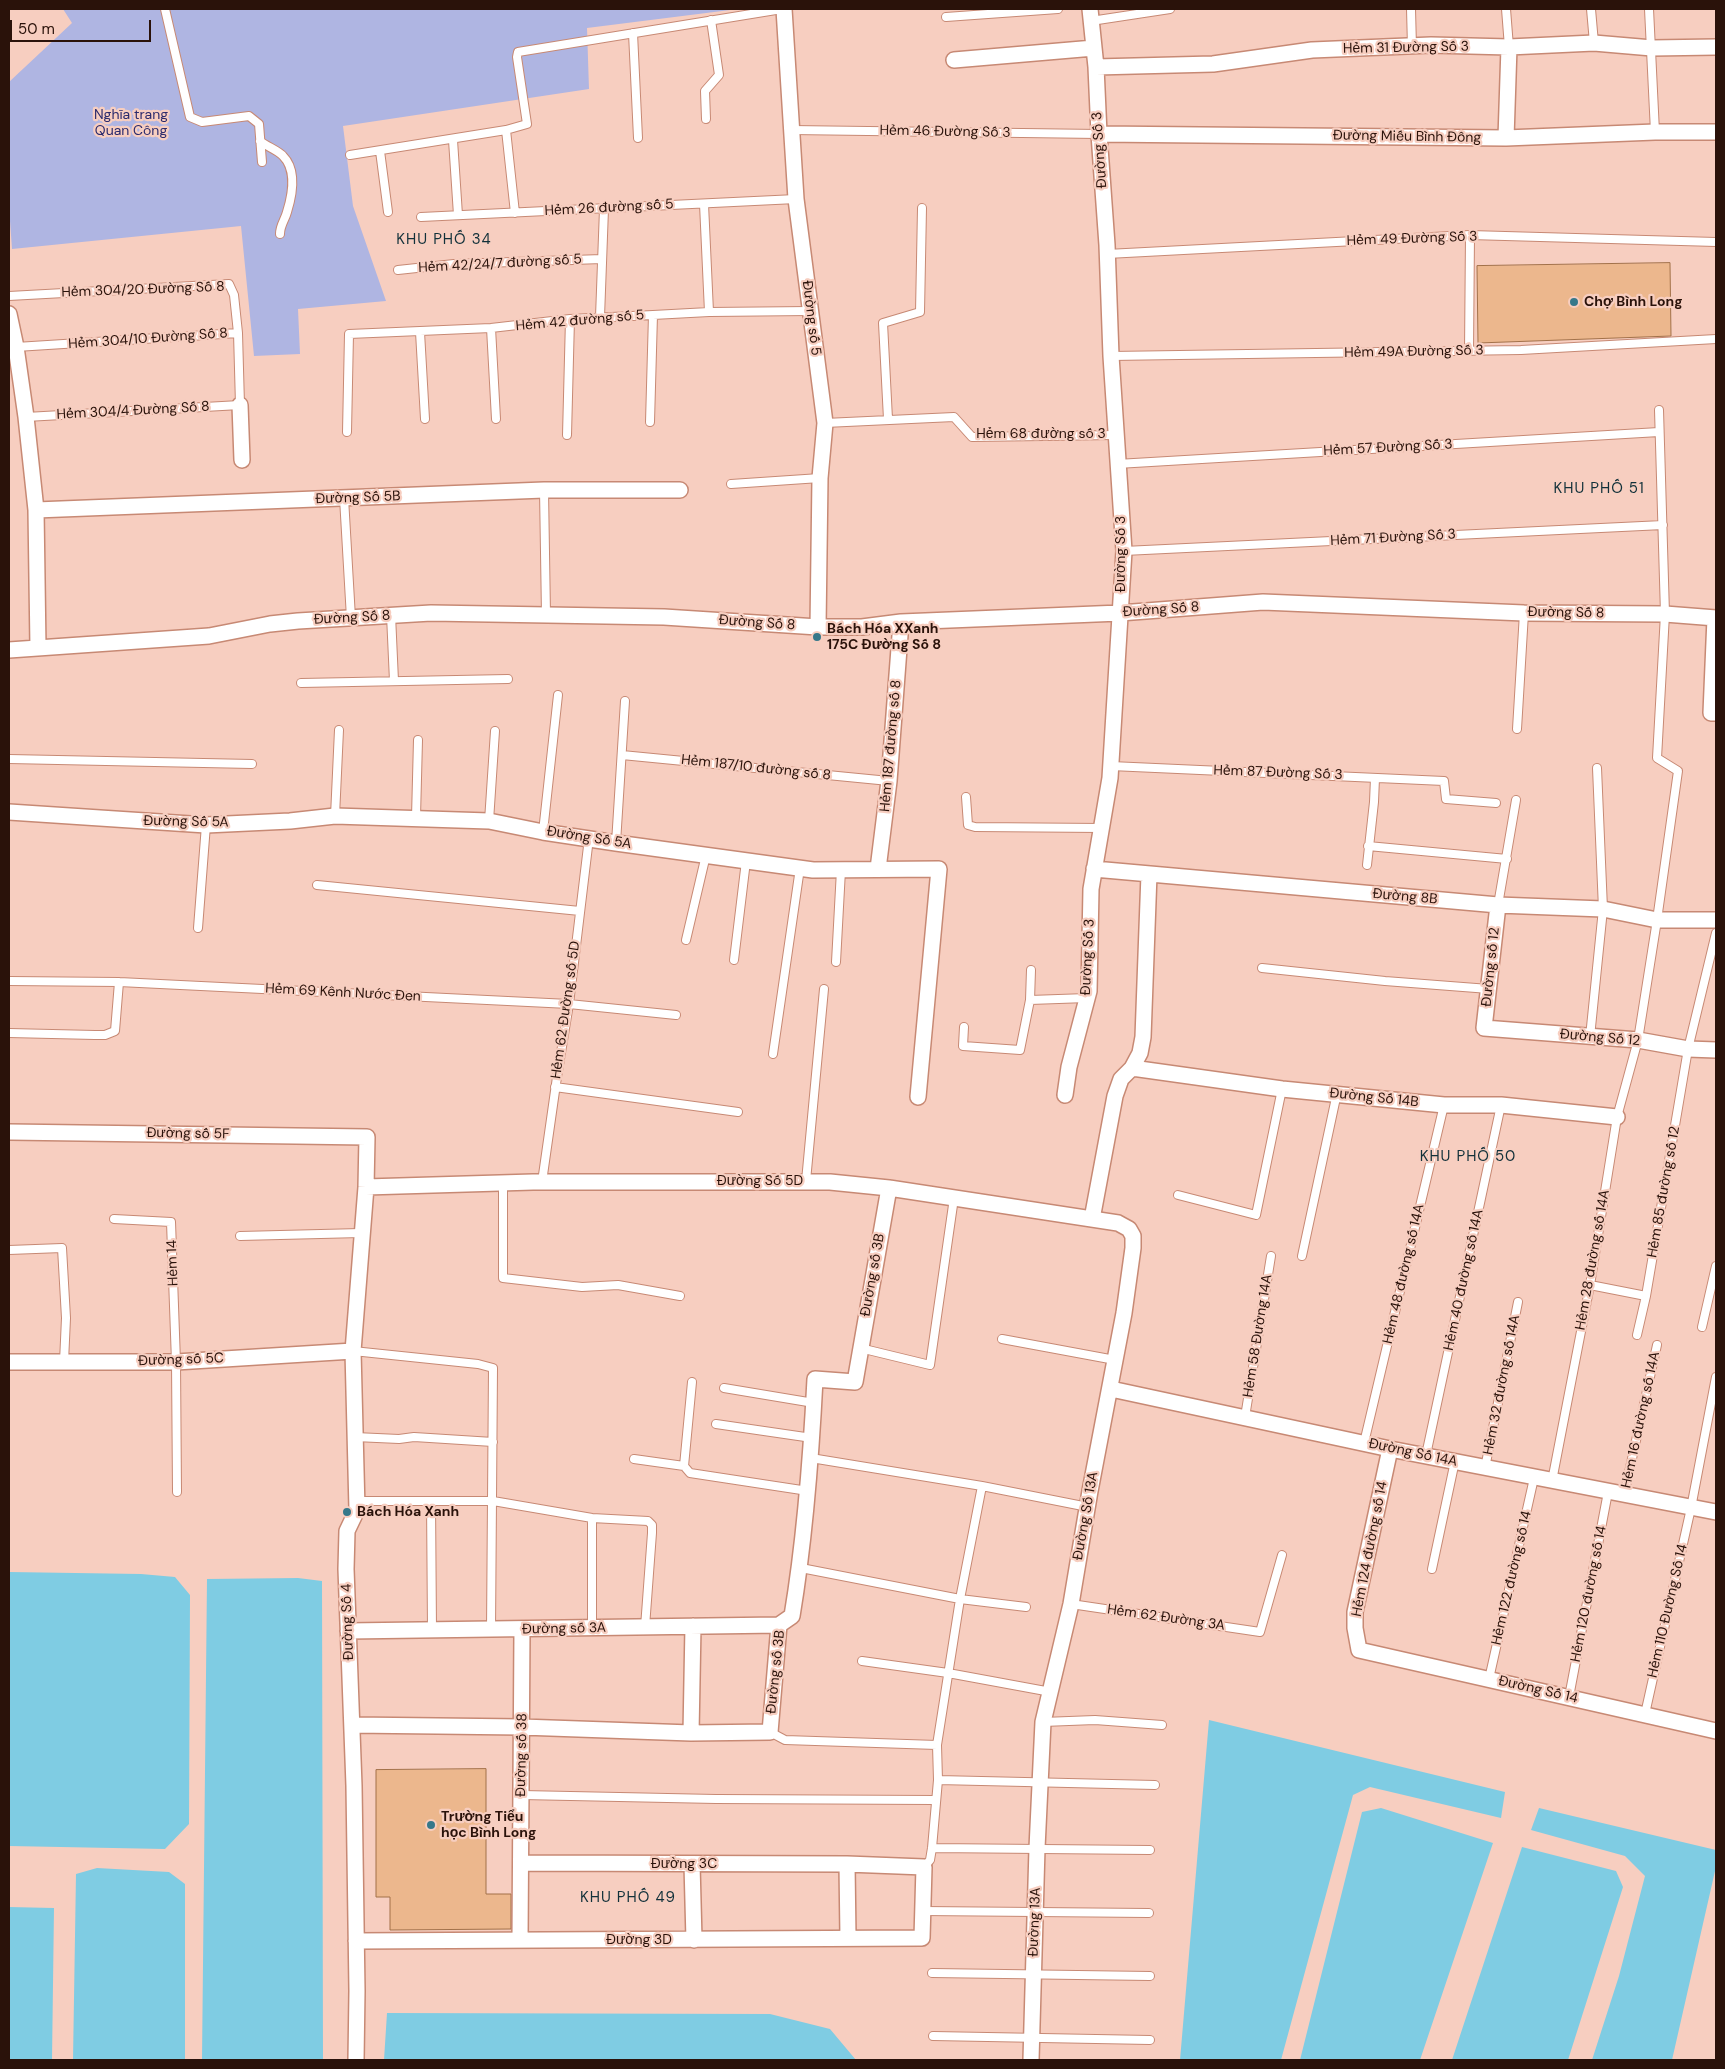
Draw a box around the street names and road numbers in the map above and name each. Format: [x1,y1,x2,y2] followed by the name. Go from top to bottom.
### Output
[1343,39,1469,57] street label: Hẻm 31 Đường Số 3
[1089,111,1111,189] street label: Đường Số 3
[879,122,1011,142] street label: Hẻm 46 Đường Số 3
[1333,127,1481,147] street label: Đường Miếu Bình Đông
[544,196,674,220] street label: Hẻm 26 đường số 5
[1346,228,1478,250] street label: Hẻm 49 Đường Số 3
[418,251,582,277] street label: Hẻm 42/24/7 đường số 5
[61,279,225,301] street label: Hẻm 304/20 Đường Số 8
[798,279,824,357] street label: Đường số 5
[515,307,645,335] street label: Hẻm 42 đường số 5
[68,325,228,353] street label: Hẻm 304/10 Đường Số 8
[1344,342,1484,362] street label: Hẻm 49A Đường Số 3
[56,399,210,423] street label: Hẻm 304/4 Đường Số 8
[976,426,1106,442] street label: Hẻm 68 đường số 3
[1323,436,1453,460] street label: Hẻm 57 Đường Số 3
[315,488,401,508] street label: Đường Số 5B
[1113,516,1129,592] street label: Đường Số 3
[1330,526,1456,550] street label: Hẻm 71 Đường Số 3
[1122,599,1200,621] street label: Đường Số 8
[1528,604,1604,622] street label: Đường Số 8
[313,608,391,628] street label: Đường Số 8
[718,612,796,634] street label: Đường Số 8
[877,679,905,813] street label: Hẻm 187 đường số 8
[680,752,832,784] street label: Hẻm 187/10 đường số 8
[1213,762,1343,784] street label: Hẻm 87 Đường Số 3
[143,813,229,831] street label: Đường Số 5A
[545,823,633,853] street label: Đường Số 5A
[1372,886,1438,908] street label: Đường 8B
[1078,918,1098,996] street label: Đường Số 3
[1478,927,1504,1007] street label: Đường số 12
[548,940,584,1080] street label: Hẻm 62 Đường số 5D
[265,981,421,1005] street label: Hẻm 69 Kênh Nước Đen
[1559,1026,1641,1050] street label: Đường Số 12
[1329,1085,1419,1111] street label: Đường Số 14B
[146,1125,230,1143] street label: Đường số 5F
[1644,1125,1684,1259] street label: Hẻm 85 đường số 12
[717,1173,803,1189] street label: Đường Số 5D
[1572,1188,1614,1332] street label: Hẻm 28 đường số 14A
[1380,1202,1428,1346] street label: Hẻm 48 đường số 14A
[1441,1208,1487,1352] street label: Hẻm 40 đường số 14A
[857,1232,889,1318] street label: Đường số 3B
[164,1240,182,1286] street label: Hẻm 14
[1240,1273,1276,1399] street label: Hẻm 58 Đường 14A
[1480,1314,1524,1456] street label: Hẻm 32 đường số 14A
[138,1350,224,1370] street label: Đường số 5C
[1618,1350,1664,1490] street label: Hẻm 16 đường số 14A
[1367,1435,1459,1471] street label: Đường Số 14A
[1070,1470,1102,1562] street label: Đường Số 13A
[1349,1480,1391,1618] street label: Hẻm 124 đường số 14
[1488,1509,1536,1647] street label: Hẻm 122 đường số 14
[1568,1524,1610,1664] street label: Hẻm 120 đường số 14
[1644,1543,1692,1679] street label: Hẻm 110 Đường Số 14
[338,1583,358,1661] street label: Đường Số 4
[1106,1601,1226,1635] street label: Hẻm 62 Đường 3A
[522,1620,606,1638] street label: Đường số 3A
[763,1629,789,1715] street label: Đường số 3B
[1497,1673,1579,1707] street label: Đường Số 14
[513,1713,531,1797] street label: Đường số 38
[651,1856,717,1872] street label: Đường 3C
[1025,1887,1045,1957] street label: Đường 13A
[606,1932,672,1948] street label: Đường 3D

